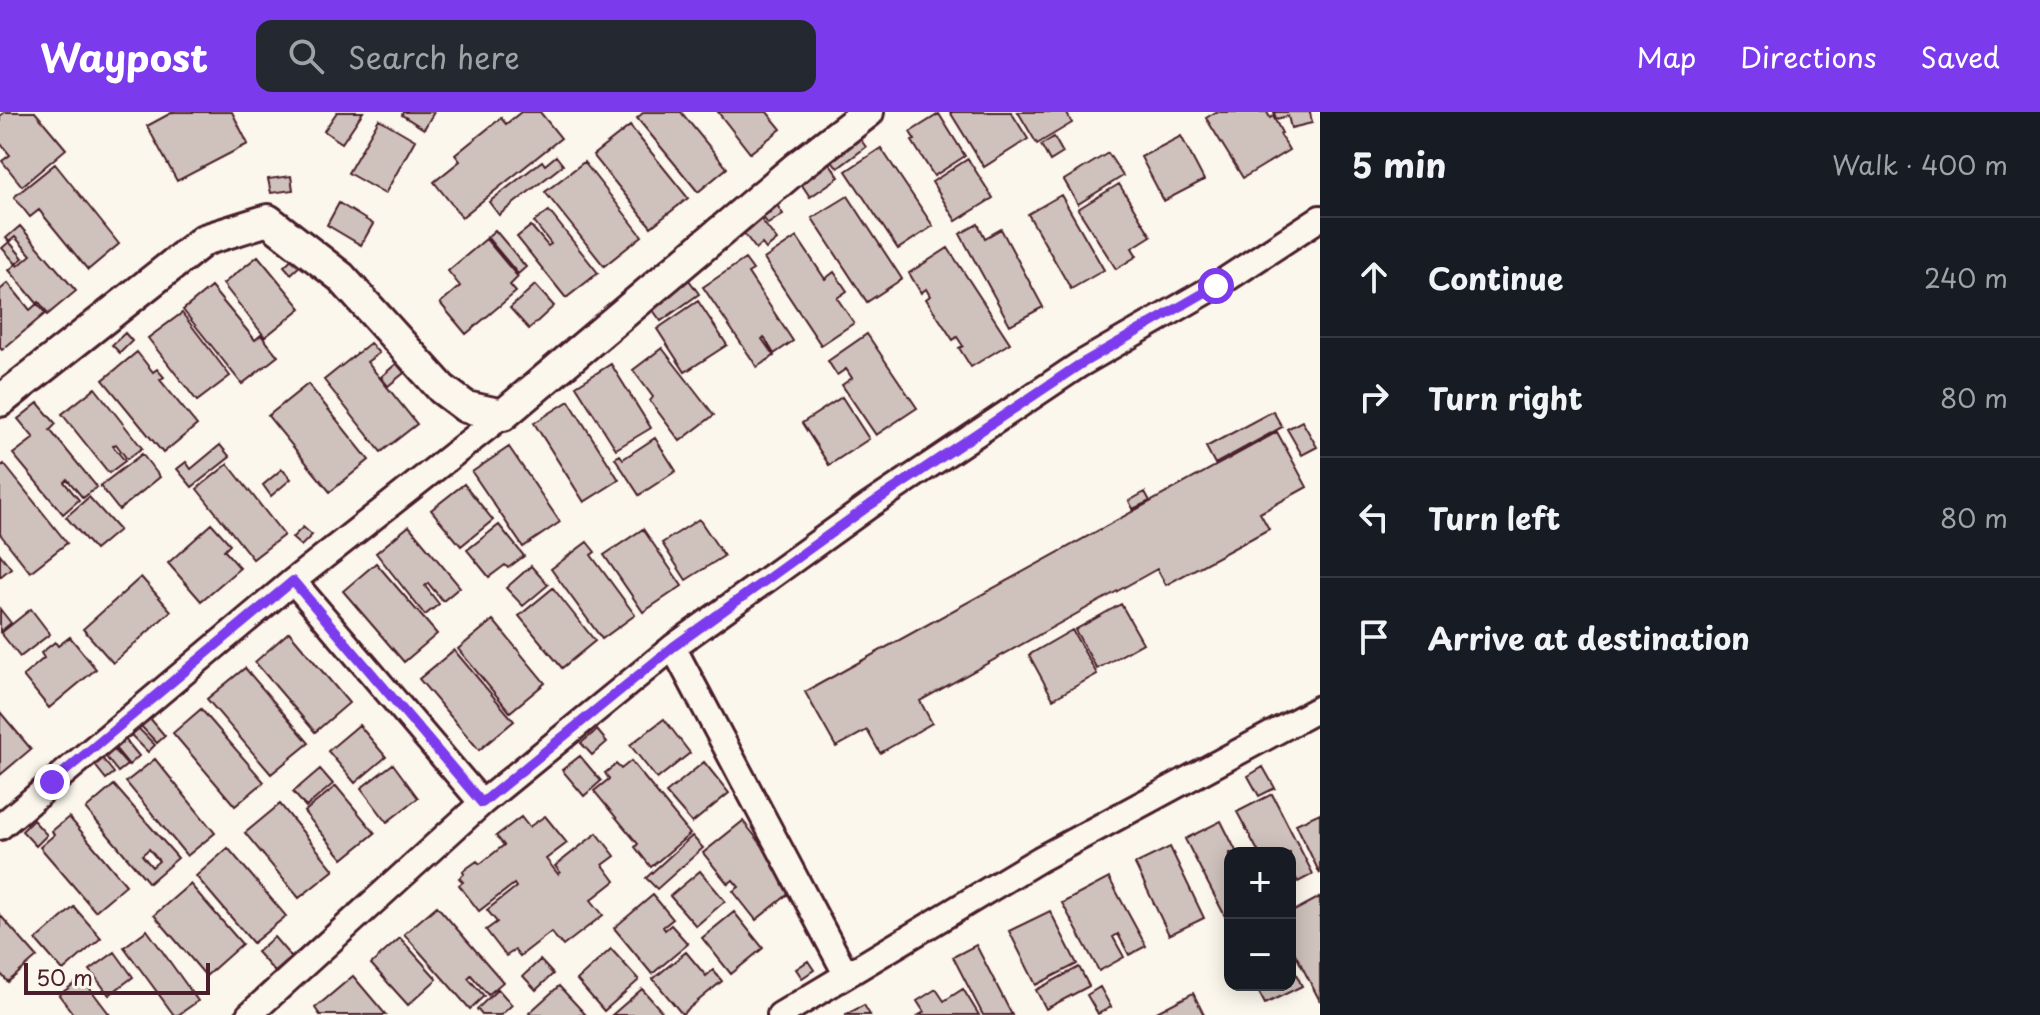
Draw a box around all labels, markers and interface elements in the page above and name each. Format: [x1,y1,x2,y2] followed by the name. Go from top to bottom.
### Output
[256,20,816,92] search box
[40,28,208,85] text: Waypost
[284,34,328,78] icon: search
[348,34,520,79] text: Search here
[1637,35,1696,78] text: Map
[1740,35,1877,78] text: Directions
[1921,35,2000,78] text: Saved
[1352,138,1446,190] text: 5 min
[1832,145,2008,184] text: Walk · 400 m
[1352,255,1396,299] icon: ahead
[1428,255,1563,300] text: Continue
[1924,258,2008,297] text: 240 m
[1198,268,1234,304] route start
[1352,375,1396,419] icon: right
[1428,375,1583,420] text: Turn right
[1940,378,2008,417] text: 80 m
[1352,495,1396,539] icon: left
[1428,495,1560,540] text: Turn left
[1940,498,2008,537] text: 80 m
[1352,615,1396,659] icon: arrive
[1428,615,1750,660] text: Arrive at destination
[34,764,70,800] route end
[1224,847,1296,991] map controls
[1224,847,1296,919] button: +
[1224,919,1296,991] button: −
[24,959,210,995] scale bar
[36,960,93,993] text: 50 m

